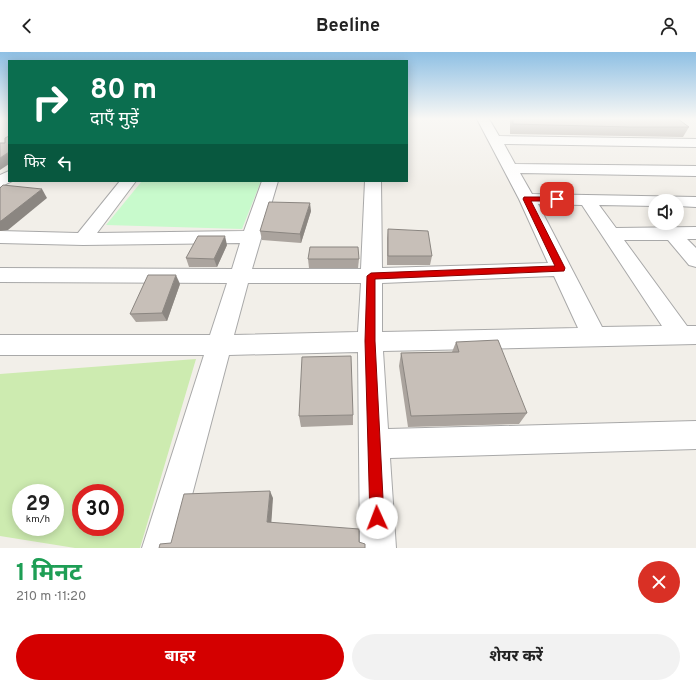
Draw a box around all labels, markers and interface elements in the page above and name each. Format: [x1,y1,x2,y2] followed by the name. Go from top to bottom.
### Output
[16,15,38,37] icon: back
[316,15,380,38] text: Beeline
[658,15,680,37] icon: person
[90,73,157,109] text: 80 m
[24,76,76,128] icon: right
[90,108,139,131] text: दाएँ मुड़ें
[54,152,76,174] icon: left
[24,154,46,173] text: फिर
[540,182,574,216] pin
[546,188,568,210] icon: arrive
[648,194,684,230] map controls
[648,194,684,230] button: sound
[72,484,124,536] speed limit sign: 30
[26,492,50,518] text: 29
[356,497,398,539] position arrow
[26,513,50,526] text: km/h
[16,559,82,589] text: 1 मिनट
[638,561,680,603] button: close
[16,589,86,605] text: 210 m · 11:20
[16,634,344,680] button: बाहर
[352,634,680,680] button: शेयर करें

